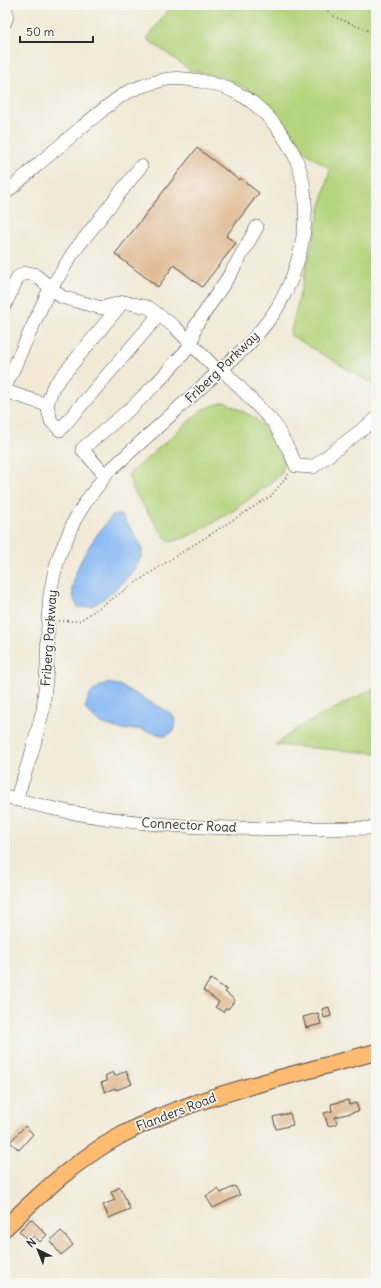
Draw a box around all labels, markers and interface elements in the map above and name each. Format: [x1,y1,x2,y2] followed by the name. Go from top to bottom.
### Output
[20,18,93,44] scale bar
[26,24,55,39] text: 50 m
[181,327,263,407] street label: Friberg Parkway
[37,589,61,687] street label: Friberg Parkway
[141,814,237,836] street label: Connector Road
[133,1089,219,1135] street label: Flanders Road
[18,1230,58,1270] north arrow
[24,1235,39,1250] text: N

